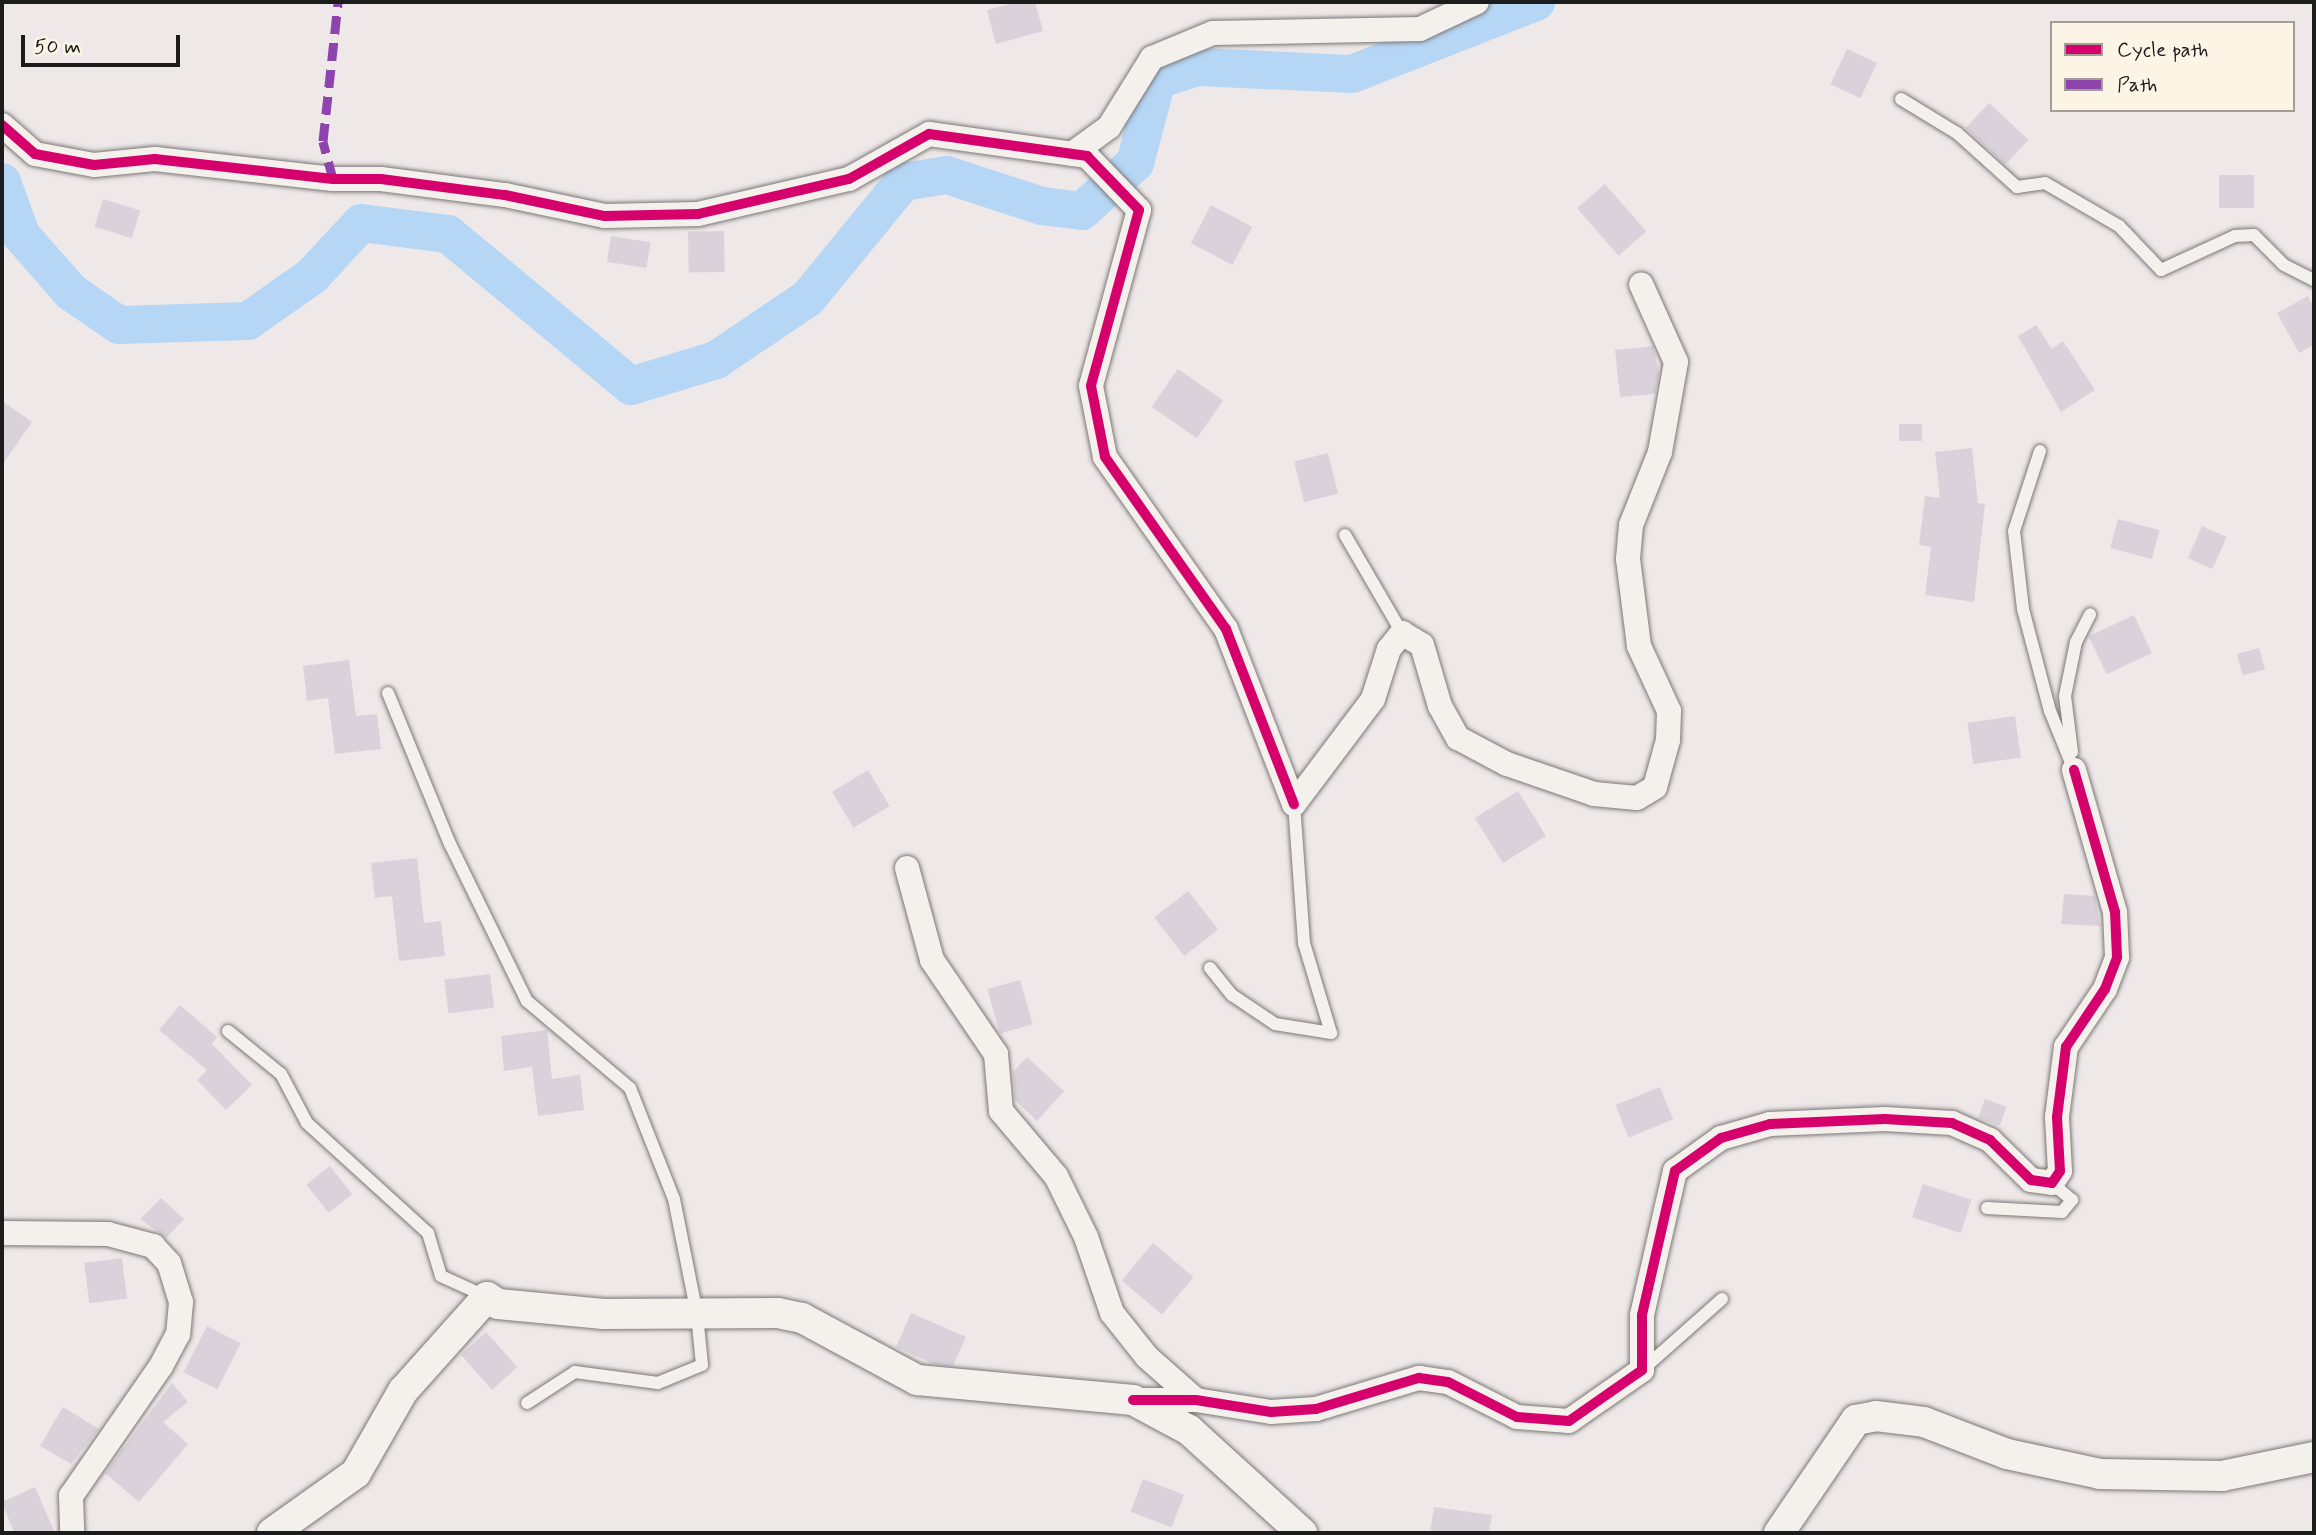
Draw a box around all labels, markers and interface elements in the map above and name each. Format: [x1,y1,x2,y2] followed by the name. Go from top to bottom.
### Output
[24,21,184,65] scale bar
[2050,21,2295,112] legend
[34,33,81,61] text: 50 m
[2117,36,2208,64] text: Cycle path
[2117,71,2157,99] text: Path

